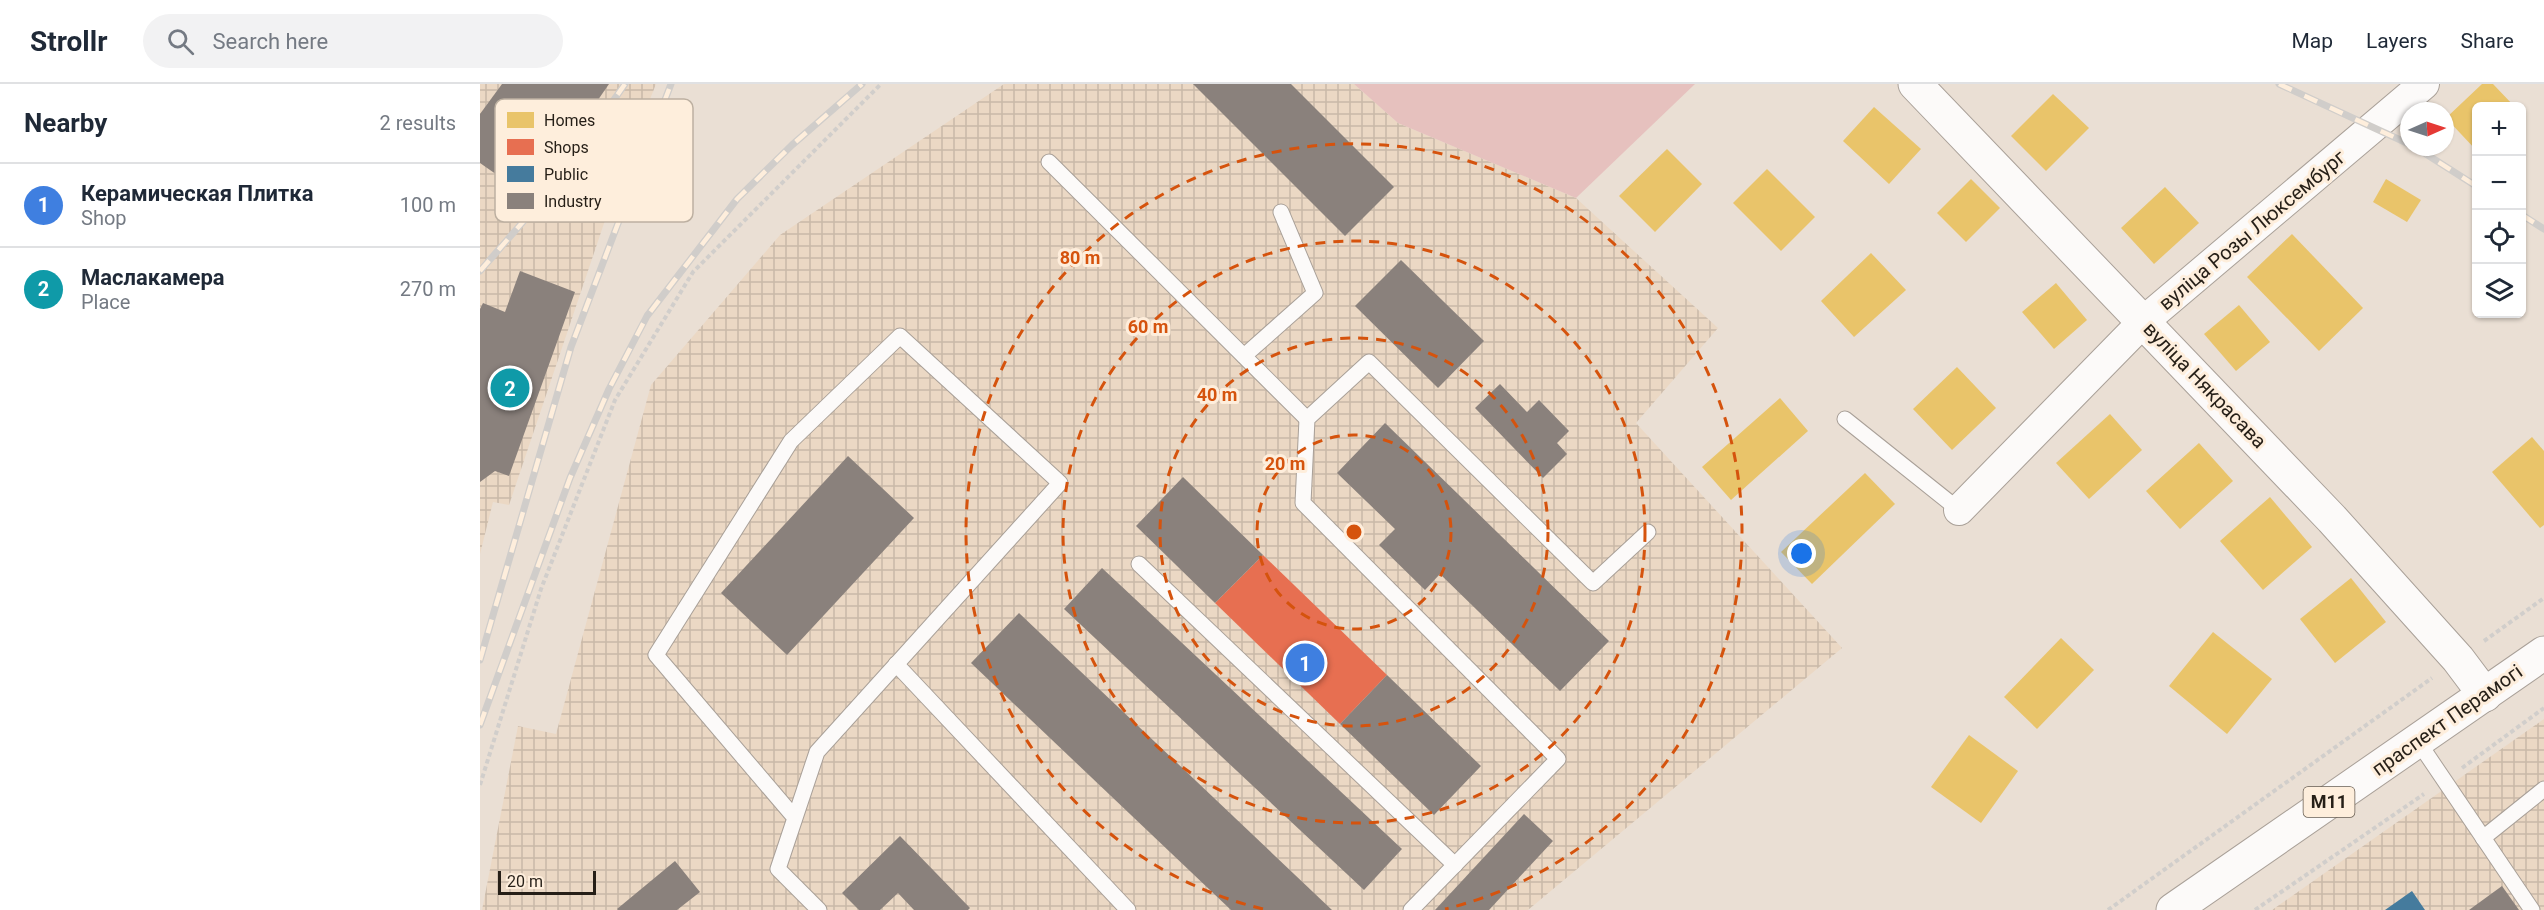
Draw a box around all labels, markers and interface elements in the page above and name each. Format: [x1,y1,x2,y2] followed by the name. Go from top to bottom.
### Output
[143,14,563,68] search box
[30,25,107,58] text: Strollr
[164,25,197,58] icon: search
[212,29,328,54] text: Search here
[2291,29,2333,53] text: Map
[2366,29,2427,53] text: Layers
[2460,29,2514,53] text: Share
[495,99,693,222] legend
[2400,102,2454,156] north arrow
[2472,102,2526,318] map controls
[2472,102,2526,156] button: +
[24,108,107,138] text: Nearby
[380,111,456,135] text: 2 results
[544,111,595,130] text: Homes
[544,138,589,157] text: Shops
[2154,144,2351,315] street label: вуліца Розы Люксембург
[2472,156,2526,210] button: −
[544,165,588,184] text: Public
[81,181,313,206] text: Керамическая Плитка
[544,192,602,211] text: Industry
[38,193,49,217] text: 1
[400,193,456,217] text: 100 m
[81,206,127,230] text: Shop
[2472,210,2526,264] button: locate
[1060,247,1100,268] text: 80 m
[2472,264,2526,318] button: layers
[81,265,225,290] text: Маслакамера
[38,277,49,301] text: 2
[400,277,456,301] text: 270 m
[81,290,130,314] text: Place
[1128,316,1168,337] text: 60 m
[2139,317,2271,453] street label: вуліца Някрасава
[490,366,530,410] pin: 2
[1197,384,1237,405] text: 40 m
[1265,453,1305,474] text: 20 m
[1344,522,1364,542] centre of rings
[1787,539,1816,568] your location
[1286,640,1324,686] pin: 1
[2367,659,2527,781] street label: праспект Перамогі
[2304,787,2354,817] road number: М11
[498,868,596,896] scale bar
[507,872,543,891] text: 20 m

